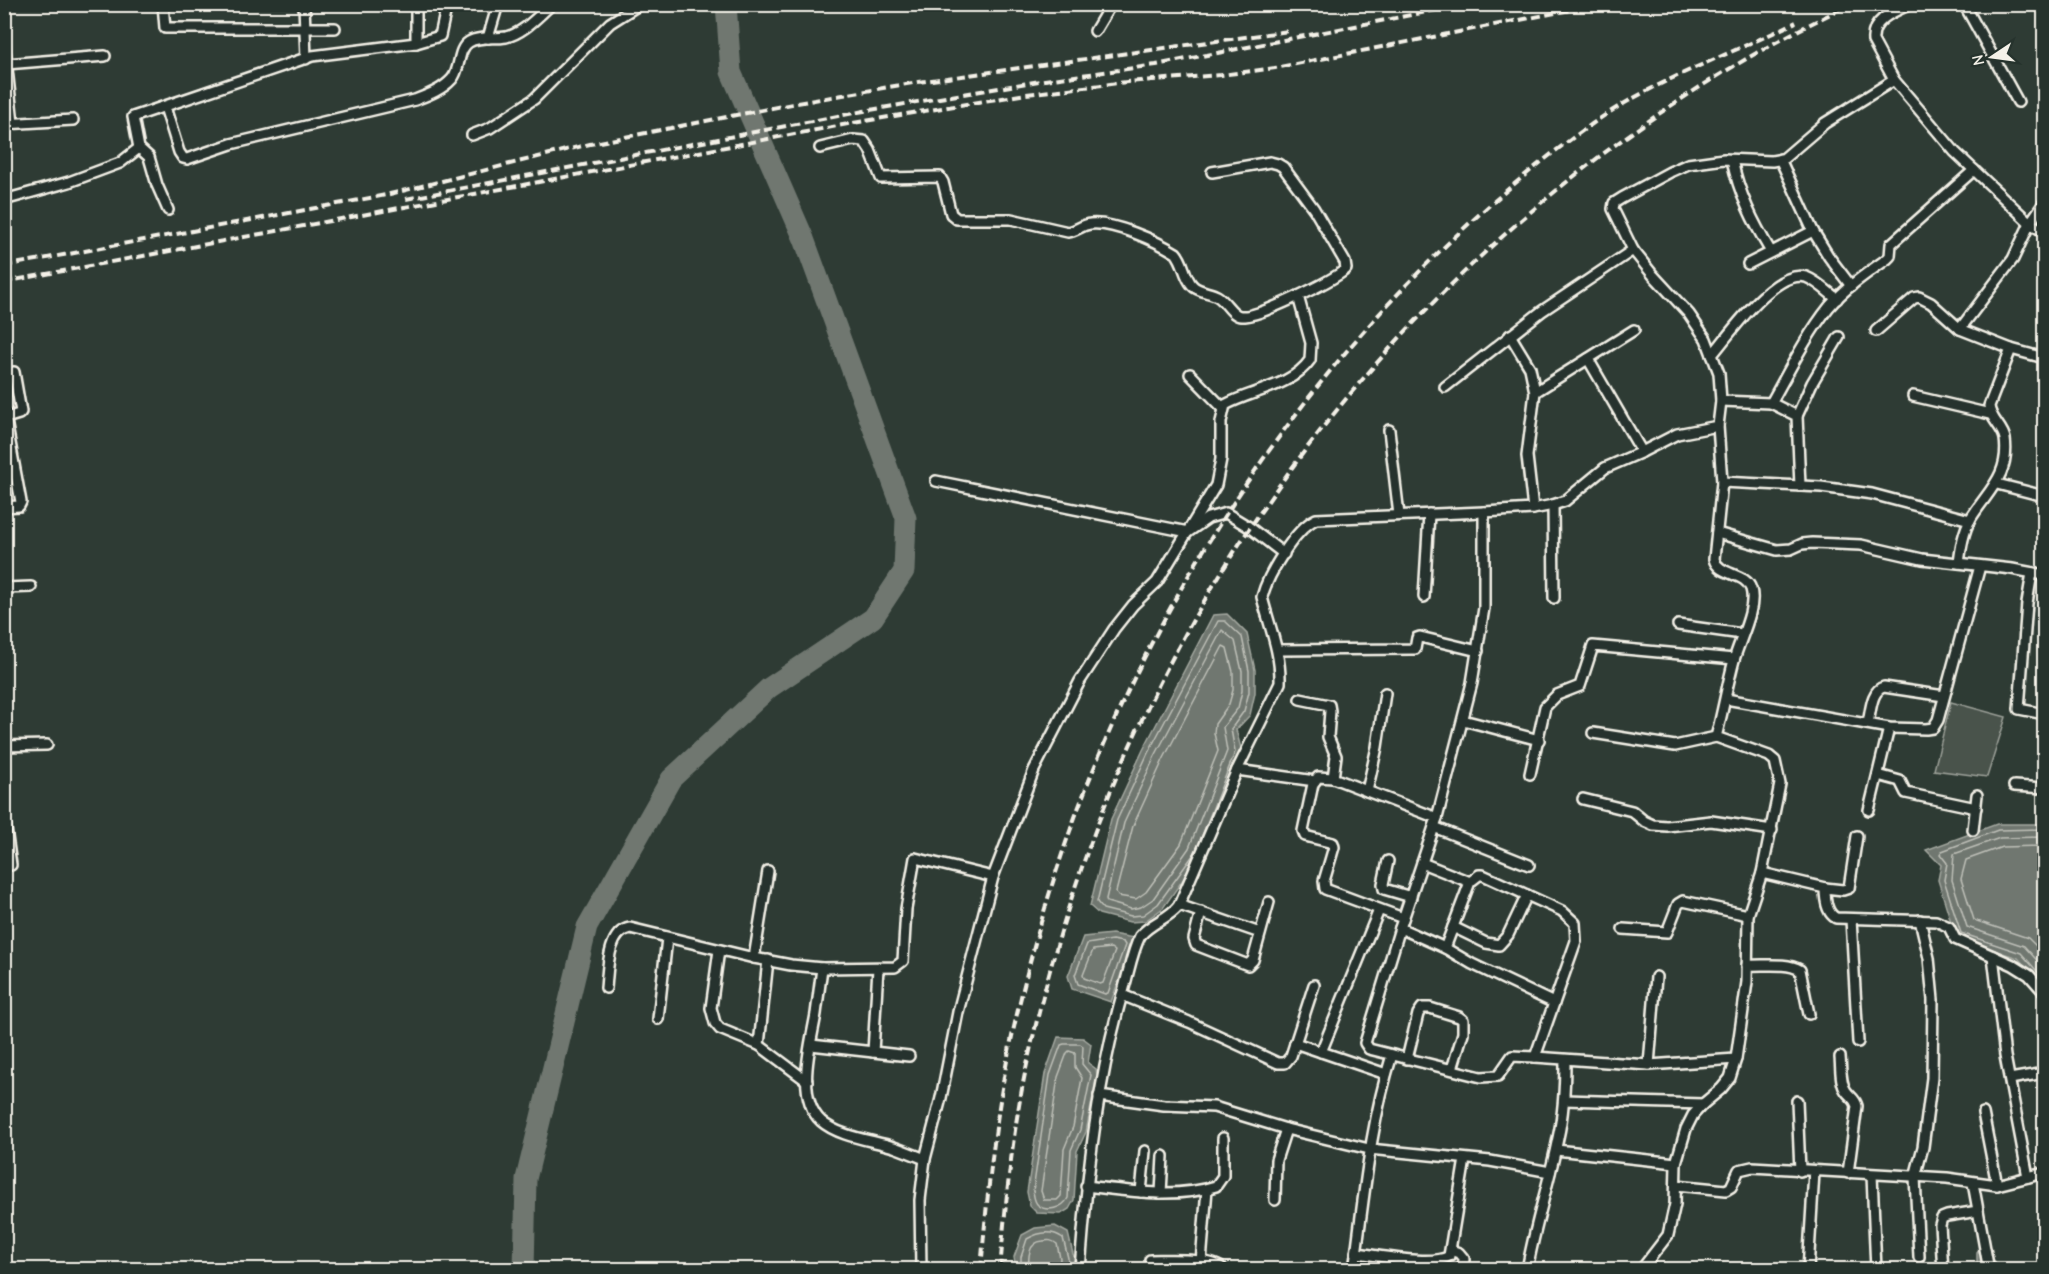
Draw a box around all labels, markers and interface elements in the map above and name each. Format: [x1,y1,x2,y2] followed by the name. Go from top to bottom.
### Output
[1962,27,2022,87] north arrow
[1968,53,1988,67] text: N

